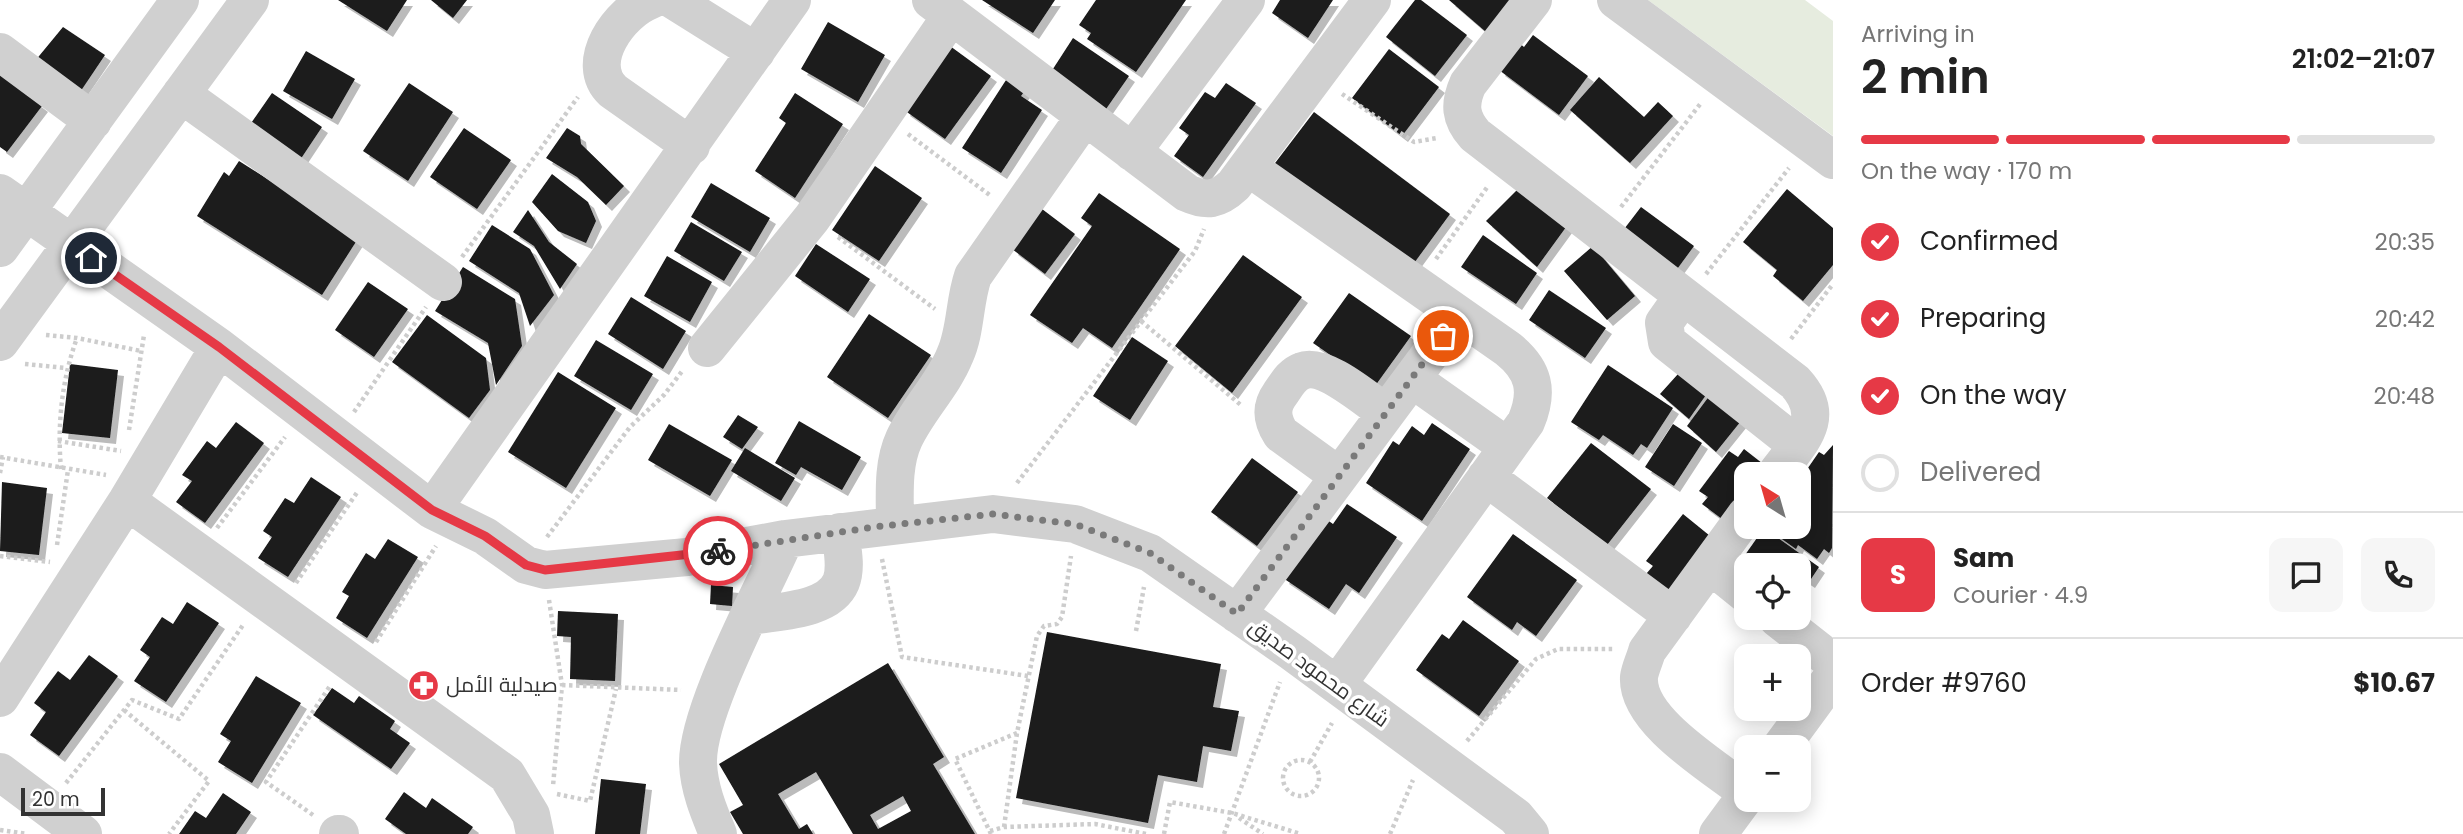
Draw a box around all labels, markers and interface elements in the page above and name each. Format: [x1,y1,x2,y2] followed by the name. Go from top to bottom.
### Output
[1861,18,1975,50] text: Arriving in
[2292,41,2435,77] text: 21:02–21:07
[1861,45,1990,109] text: 2 min
[1861,155,2072,187] text: On the way · 170 m
[1861,223,1899,261] icon: check
[1920,223,2058,259] text: Confirmed
[2374,226,2435,258] text: 20:35
[61,228,121,288] pin
[72,239,110,277] icon: home
[1861,300,1899,338] icon: check
[1920,300,2046,336] text: Preparing
[2375,303,2435,335] text: 20:42
[1413,306,1473,366] pin
[1424,317,1462,355] icon: bag
[1861,377,1899,415] icon: check
[1920,377,2067,413] text: On the way
[2373,380,2435,412] text: 20:48
[1920,454,2041,490] text: Delivered
[1734,462,1811,539] north arrow
[1734,462,1811,812] map controls
[683,516,753,586] courier
[699,532,737,570] icon: bike
[2269,538,2343,612] button: chat
[2361,538,2435,612] button: phone
[1953,540,2014,576] text: Sam
[1734,553,1811,630] button: locate
[1890,557,1906,593] text: S
[1953,579,2088,611] text: Courier · 4.9
[1243,612,1396,734] street label: شارع محمود صديق
[1734,644,1811,721] button: +
[1861,665,2027,701] text: Order #9760
[2353,665,2435,701] text: $10.67
[406,668,440,702] pharmacy icon: صيدلية الأمل
[446,670,558,699] place label: صيدلية الأمل
[1734,735,1811,812] button: −
[21,785,105,817] scale bar
[32,786,80,813] text: 20 m

